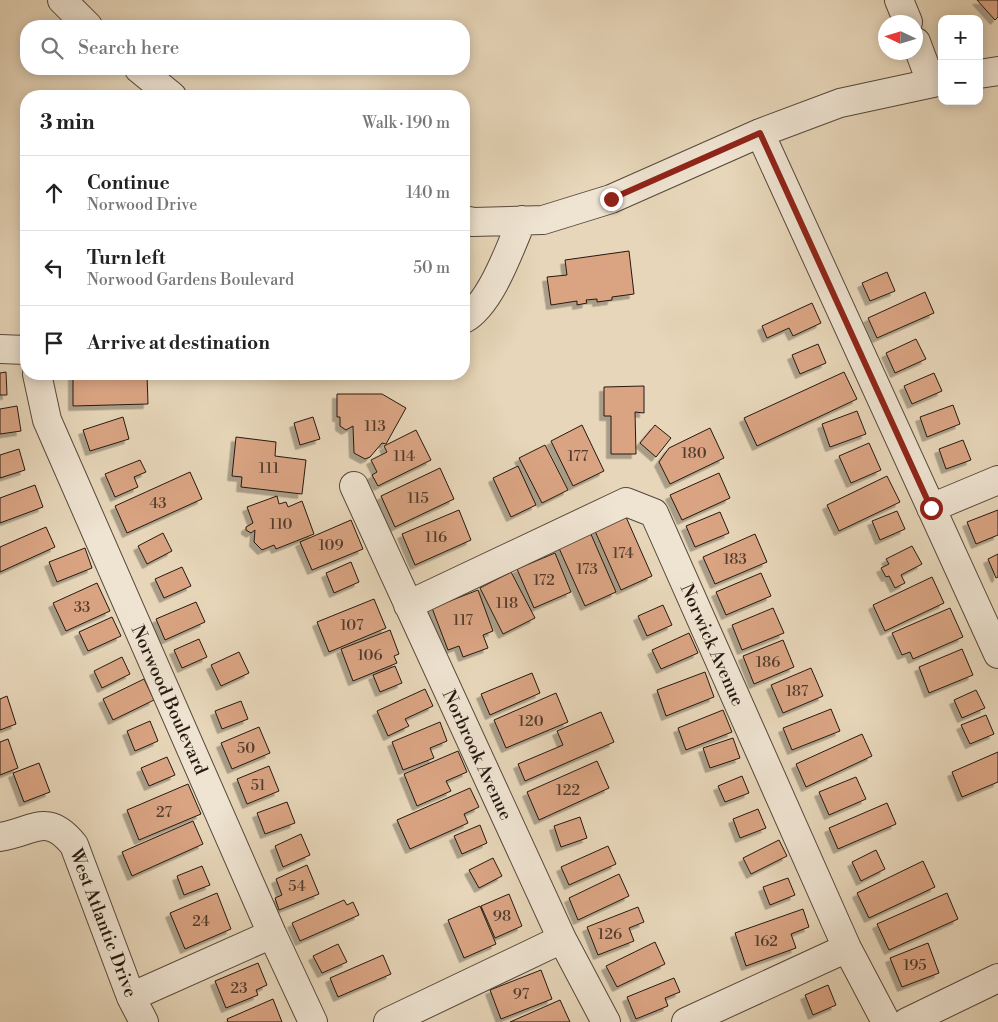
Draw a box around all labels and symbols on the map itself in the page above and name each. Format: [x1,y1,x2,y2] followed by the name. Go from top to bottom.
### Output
[878,15,923,60] north arrow
[600,188,623,211] route end
[364,417,386,436] house number: 113
[681,444,707,463] house number: 180
[393,447,415,466] house number: 114
[568,447,589,466] house number: 177
[259,459,280,478] house number: 111
[407,489,429,508] house number: 115
[149,494,167,513] house number: 43
[920,497,943,520] route start
[270,515,292,534] house number: 110
[425,528,447,547] house number: 116
[318,536,344,555] house number: 109
[612,544,634,563] house number: 174
[723,550,747,569] house number: 183
[576,560,598,579] house number: 173
[533,571,555,590] house number: 172
[675,580,749,710] street label: Norwick Avenue
[496,594,518,613] house number: 118
[74,598,90,617] house number: 33
[453,611,474,630] house number: 117
[340,616,364,635] house number: 107
[126,622,213,779] street label: Norwood Boulevard
[357,646,383,665] house number: 106
[756,653,780,672] house number: 186
[786,682,809,701] house number: 187
[437,686,517,824] street label: Norbrook Avenue
[518,712,544,731] house number: 120
[237,739,255,758] house number: 50
[251,776,266,795] house number: 51
[556,781,580,800] house number: 122
[156,803,172,822] house number: 27
[64,844,142,1001] street label: West Atlantic Drive
[288,877,306,896] house number: 54
[493,907,511,926] house number: 98
[192,912,210,931] house number: 24
[598,925,622,944] house number: 126
[754,932,778,951] house number: 162
[903,956,927,975] house number: 195
[231,979,247,998] house number: 23
[513,985,530,1004] house number: 97

